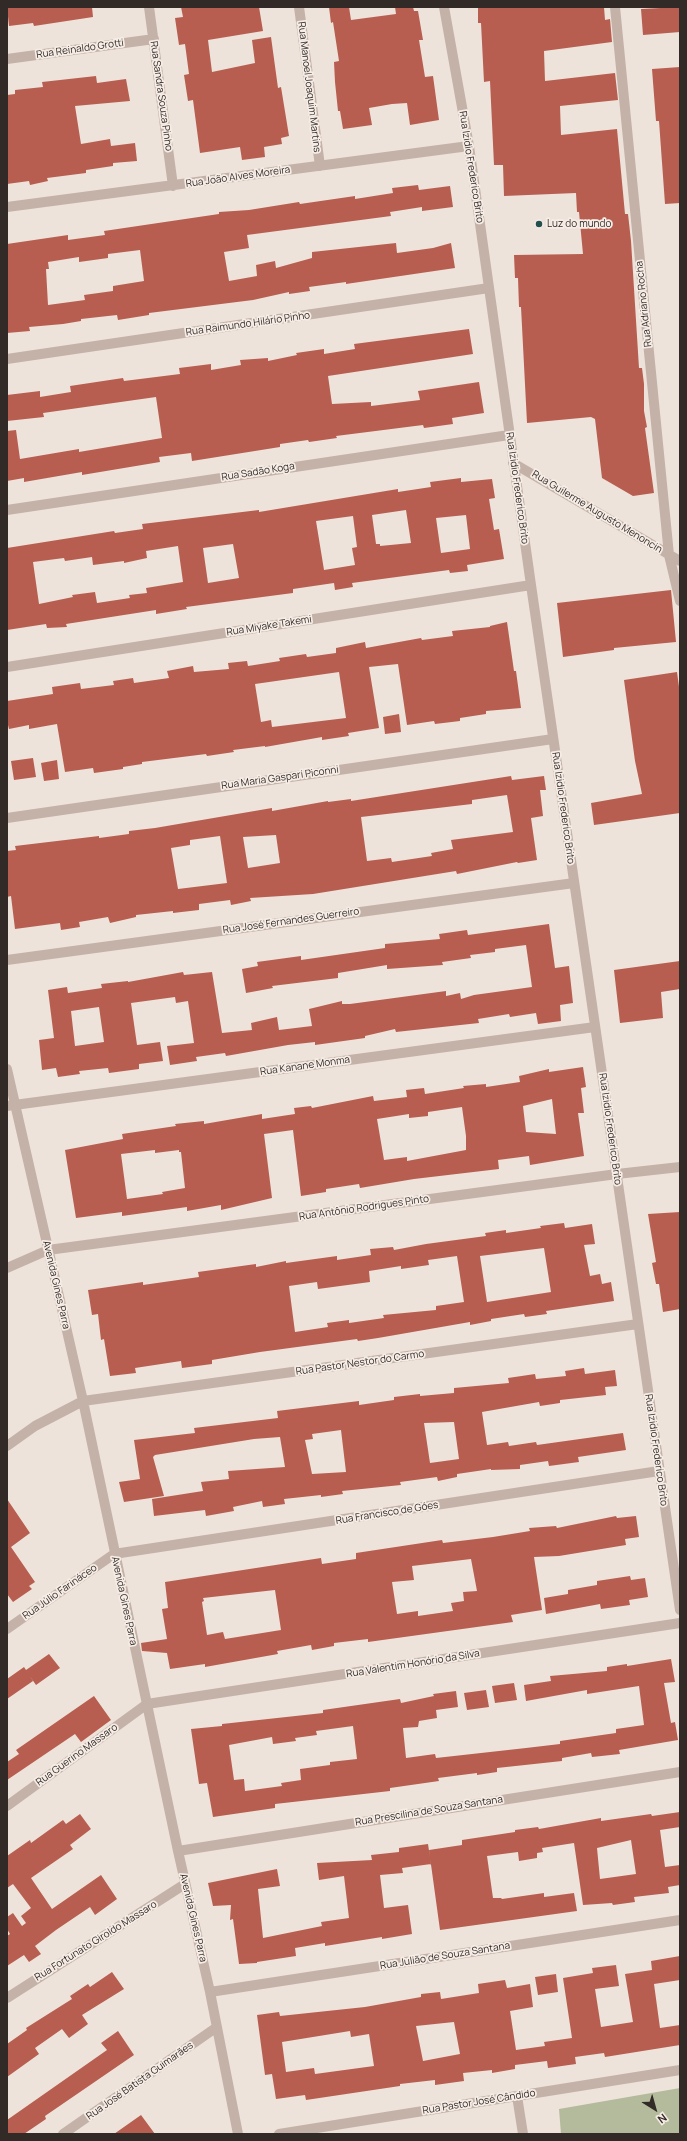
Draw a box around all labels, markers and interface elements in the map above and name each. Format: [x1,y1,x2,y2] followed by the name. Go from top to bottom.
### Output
[295,21,323,153] street label: Rua Manoel Joaquim Martins
[36,37,124,61] street label: Rua Reinaldo Grotti
[147,40,175,152] street label: Rua Sandra Souza Pinho
[456,110,486,224] street label: Rua Izidio Frederico Brito
[185,164,291,190] street label: Rua João Alves Moreira
[547,218,611,230] place label: Luz do mundo
[534,219,544,229] marker: Luz do mundo
[634,260,654,348] street label: Rua Adriano Rocha
[185,309,311,339] street label: Rua Raimundo Hilário Pinho
[503,431,531,545] street label: Rua Izidio Frederico Brito
[221,460,295,484] street label: Rua Sadão Koga
[530,468,664,556] street label: Rua Guilerme Augusto Menoncin
[226,613,312,639] street label: Rua Miyake Takemi
[549,751,577,865] street label: Rua Izidio Frederico Brito
[221,764,339,792] street label: Rua Maria Gaspari Piconni
[222,905,360,937] street label: Rua José Fernandes Guerreiro
[259,1054,351,1078] street label: Rua Kanane Monma
[596,1072,624,1186] street label: Rua Izidio Frederico Brito
[298,1193,430,1223] street label: Rua Antônio Rodrigues Pinto
[40,1240,72,1330] street label: Avenida Gines Parra
[295,1348,425,1378] street label: Rua Pastor Nestor do Carmo
[642,1393,670,1507] street label: Rua Izidio Frederico Brito
[335,1499,439,1527] street label: Rua Francisco de Góes
[109,1555,139,1647] street label: Avenida Gines Parra
[21,1562,99,1622] street label: Rua Júlio Farináceo
[345,1648,481,1680] street label: Rua Valentim Honório da Silva
[34,1721,120,1789] street label: Rua Guerino Massaro
[354,1793,504,1829] street label: Rua Prescilina de Souza Santana
[177,1873,209,1963] street label: Avenida Gines Parra
[33,1898,159,1984] street label: Rua Fortunato Giroldo Massaro
[379,1940,511,1972] street label: Rua Julião de Souza Santana
[84,2039,196,2123] street label: Rua José Batista Guimarães
[422,2087,536,2117] street label: Rua Pastor José Cândido
[635,2089,675,2129] north arrow
[655,2111,670,2127] text: N

